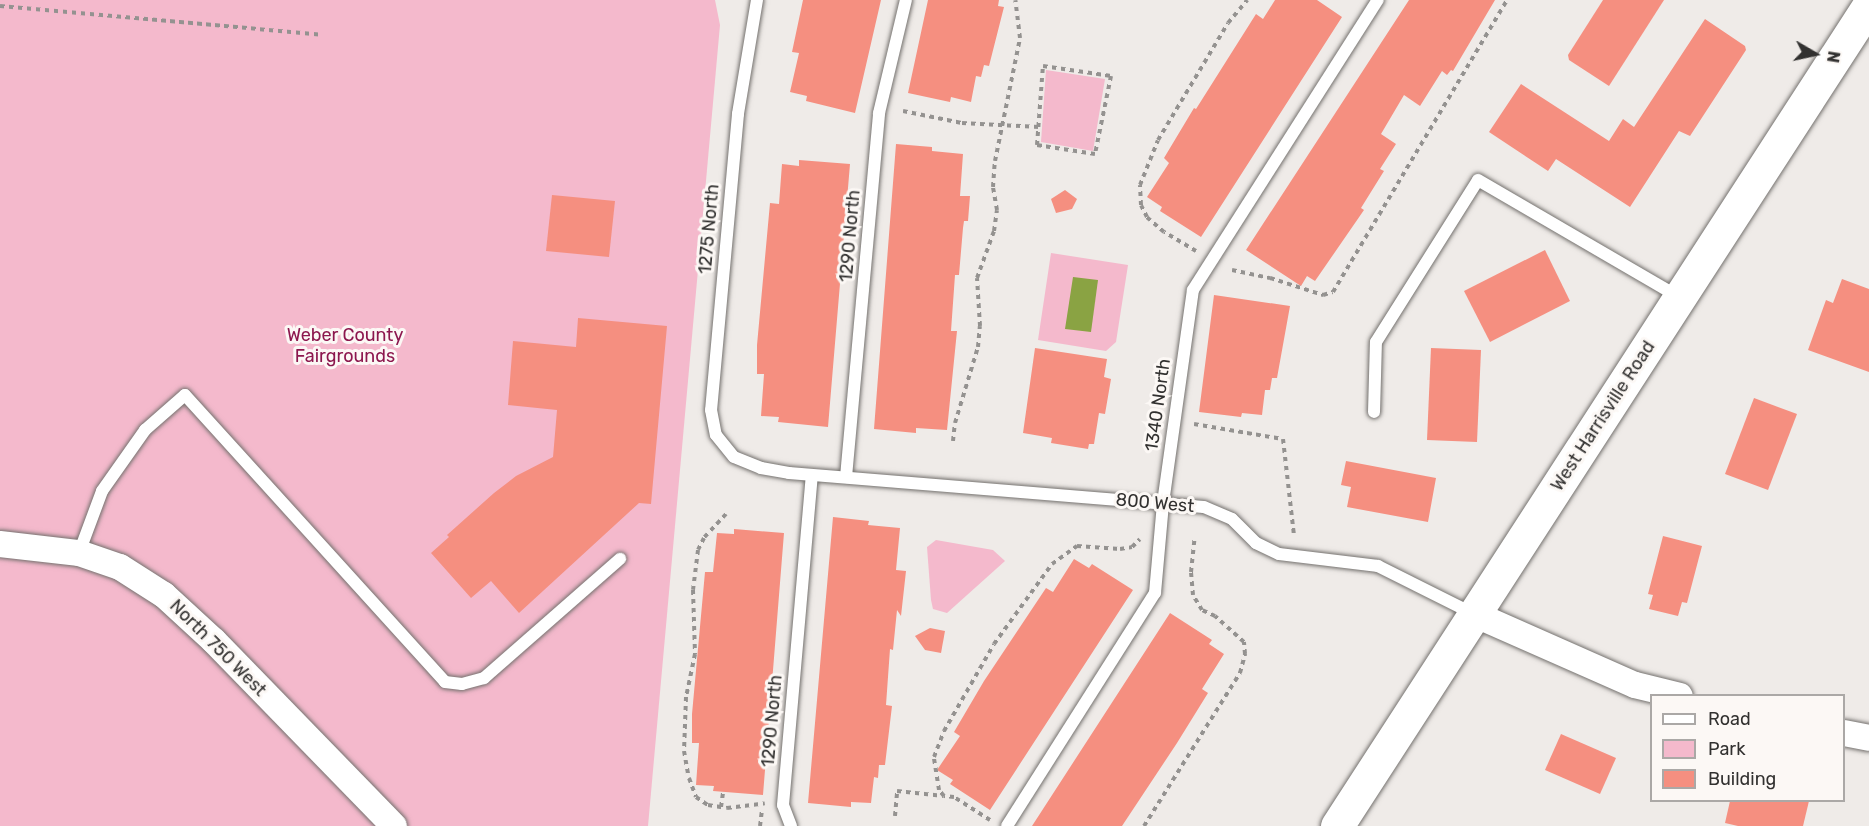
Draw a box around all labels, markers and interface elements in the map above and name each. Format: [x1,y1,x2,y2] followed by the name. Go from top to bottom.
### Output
[1785,24,1845,84] north arrow
[1823,50,1844,64] text: N
[694,183,724,275] street label: 1275 North
[835,189,865,283] street label: 1290 North
[286,325,404,368] park label: Weber County Fairgrounds
[1546,337,1660,495] street label: West Harrisville Road
[1141,357,1175,453] street label: 1340 North
[1115,489,1195,517] street label: 800 West
[165,595,271,701] street label: North 750 West
[757,674,787,768] street label: 1290 North
[1650,694,1845,802] legend
[1708,708,1751,730] text: Road
[1708,738,1745,760] text: Park
[1708,768,1776,790] text: Building

